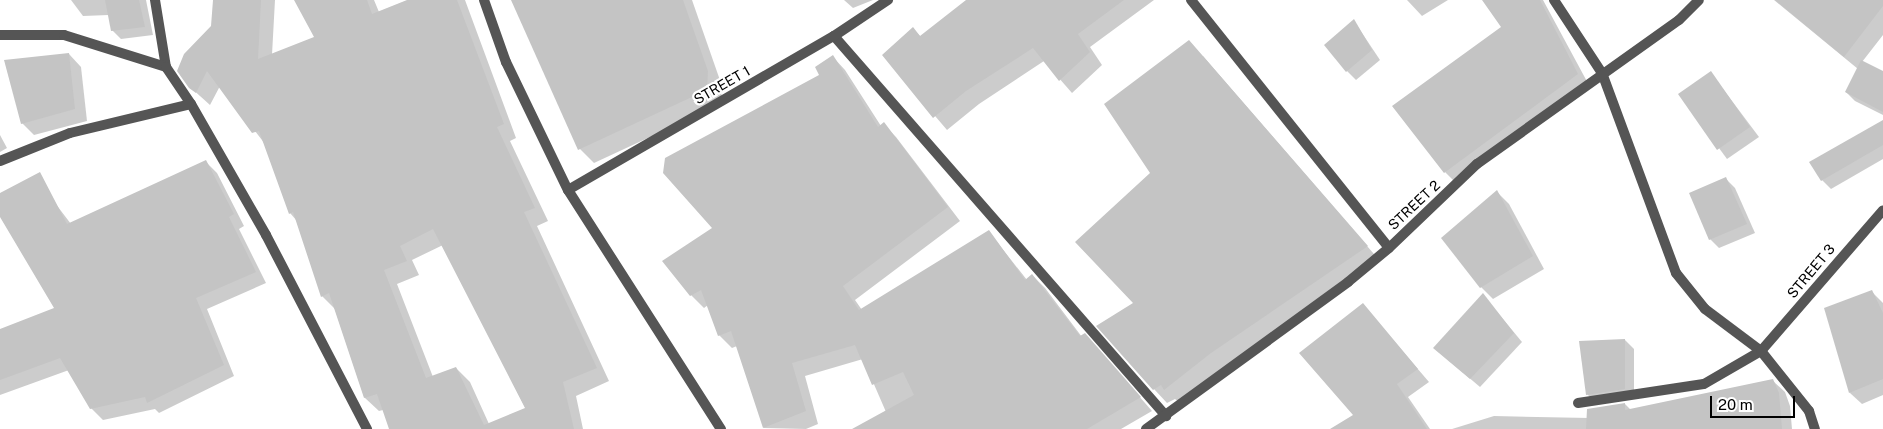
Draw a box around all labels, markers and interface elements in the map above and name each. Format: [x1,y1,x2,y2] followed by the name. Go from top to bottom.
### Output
[691,62,753,108] street label: STREET 1
[1385,177,1443,233] street label: STREET 2
[1784,241,1838,301] street label: STREET 3
[1713,386,1798,418] scale bar
[1718,396,1753,413] text: 20 m

